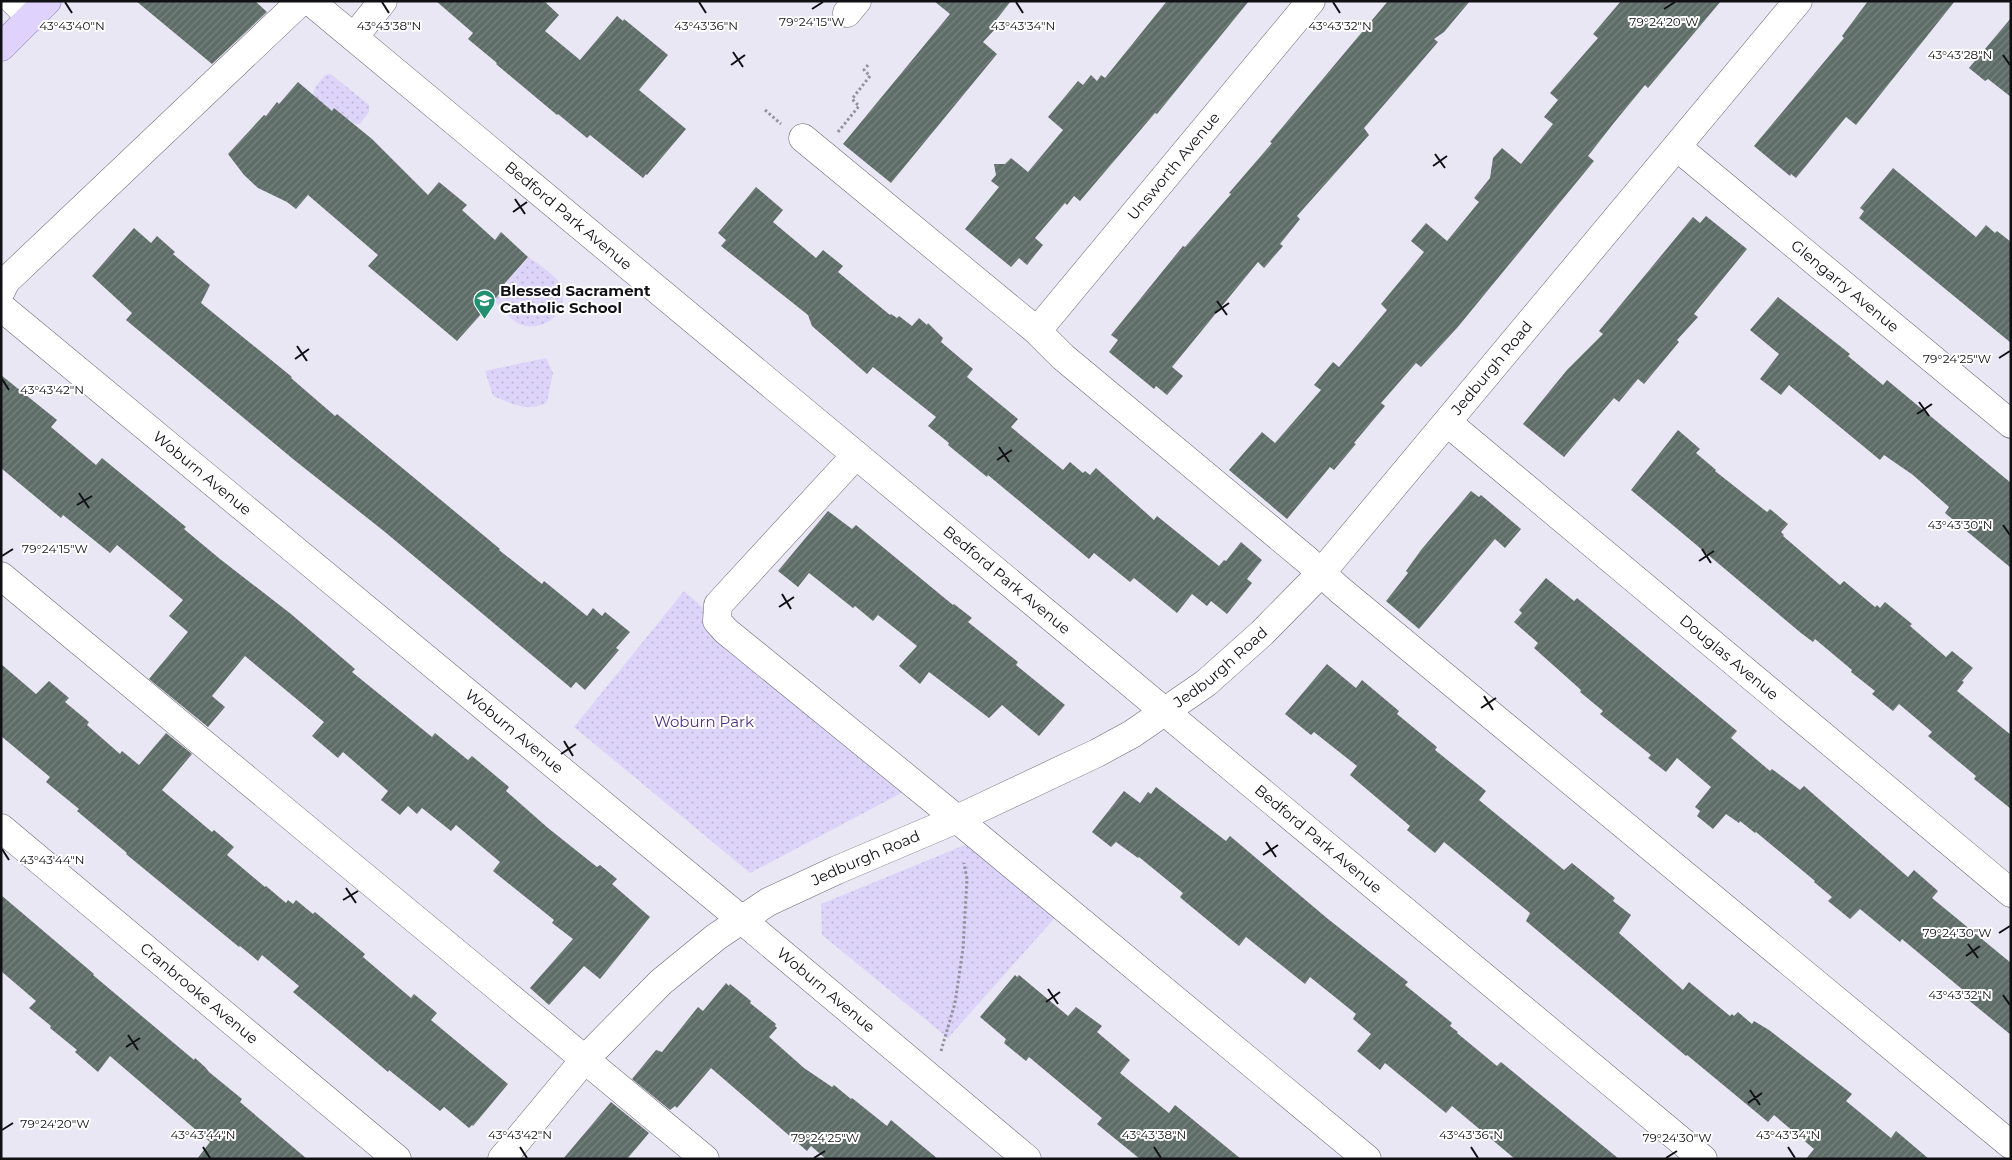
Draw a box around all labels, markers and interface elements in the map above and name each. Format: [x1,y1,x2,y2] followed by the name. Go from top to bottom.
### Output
[779,14,845,29] text: 79°24'15"W
[1629,14,1699,29] text: 79°24'20"W
[39,18,105,33] text: 43°43'40"N
[357,18,421,33] text: 43°43'38"N
[674,18,738,33] text: 43°43'36"N
[991,18,1055,33] text: 43°43'34"N
[1308,18,1372,33] text: 43°43'32"N
[1928,47,1992,62] text: 43°43'28"N
[1123,108,1224,224] street label: Unsworth Avenue
[501,157,636,274] street label: Bedford Park Avenue
[1787,236,1903,336] street label: Glengarry Avenue
[500,281,651,317] place label: Blessed Sacrament Catholic School
[472,288,496,319] school or university icon: Blessed Sacrament Catholic School
[1446,317,1536,419] street label: Jedburgh Road
[1923,351,1991,366] text: 79°24'25"W
[20,382,84,397] text: 43°43'42"N
[149,427,256,519] street label: Woburn Avenue
[1928,517,1992,532] text: 43°43'30"N
[940,521,1075,638] street label: Bedford Park Avenue
[22,541,88,556] text: 79°24'15"W
[1676,610,1783,704] street label: Douglas Avenue
[1169,623,1271,712] street label: Jedburgh Road
[461,685,568,777] street label: Woburn Avenue
[654,712,754,731] park label: Woburn Park
[1251,780,1386,897] street label: Bedford Park Avenue
[807,826,923,890] street label: Jedburgh Road
[20,852,84,867] text: 43°43'44"N
[1922,925,1992,940] text: 79°24'30"W
[136,938,262,1048] street label: Cranbrooke Avenue
[773,943,879,1036] street label: Woburn Avenue
[1928,987,1992,1002] text: 43°43'32"N
[20,1116,90,1131] text: 79°24'20"W
[171,1127,235,1142] text: 43°43'44"N
[488,1127,552,1142] text: 43°43'42"N
[1122,1127,1186,1142] text: 43°43'38"N
[1439,1127,1503,1142] text: 43°43'36"N
[1756,1127,1820,1142] text: 43°43'34"N
[791,1130,859,1145] text: 79°24'25"W
[1642,1130,1712,1145] text: 79°24'30"W

